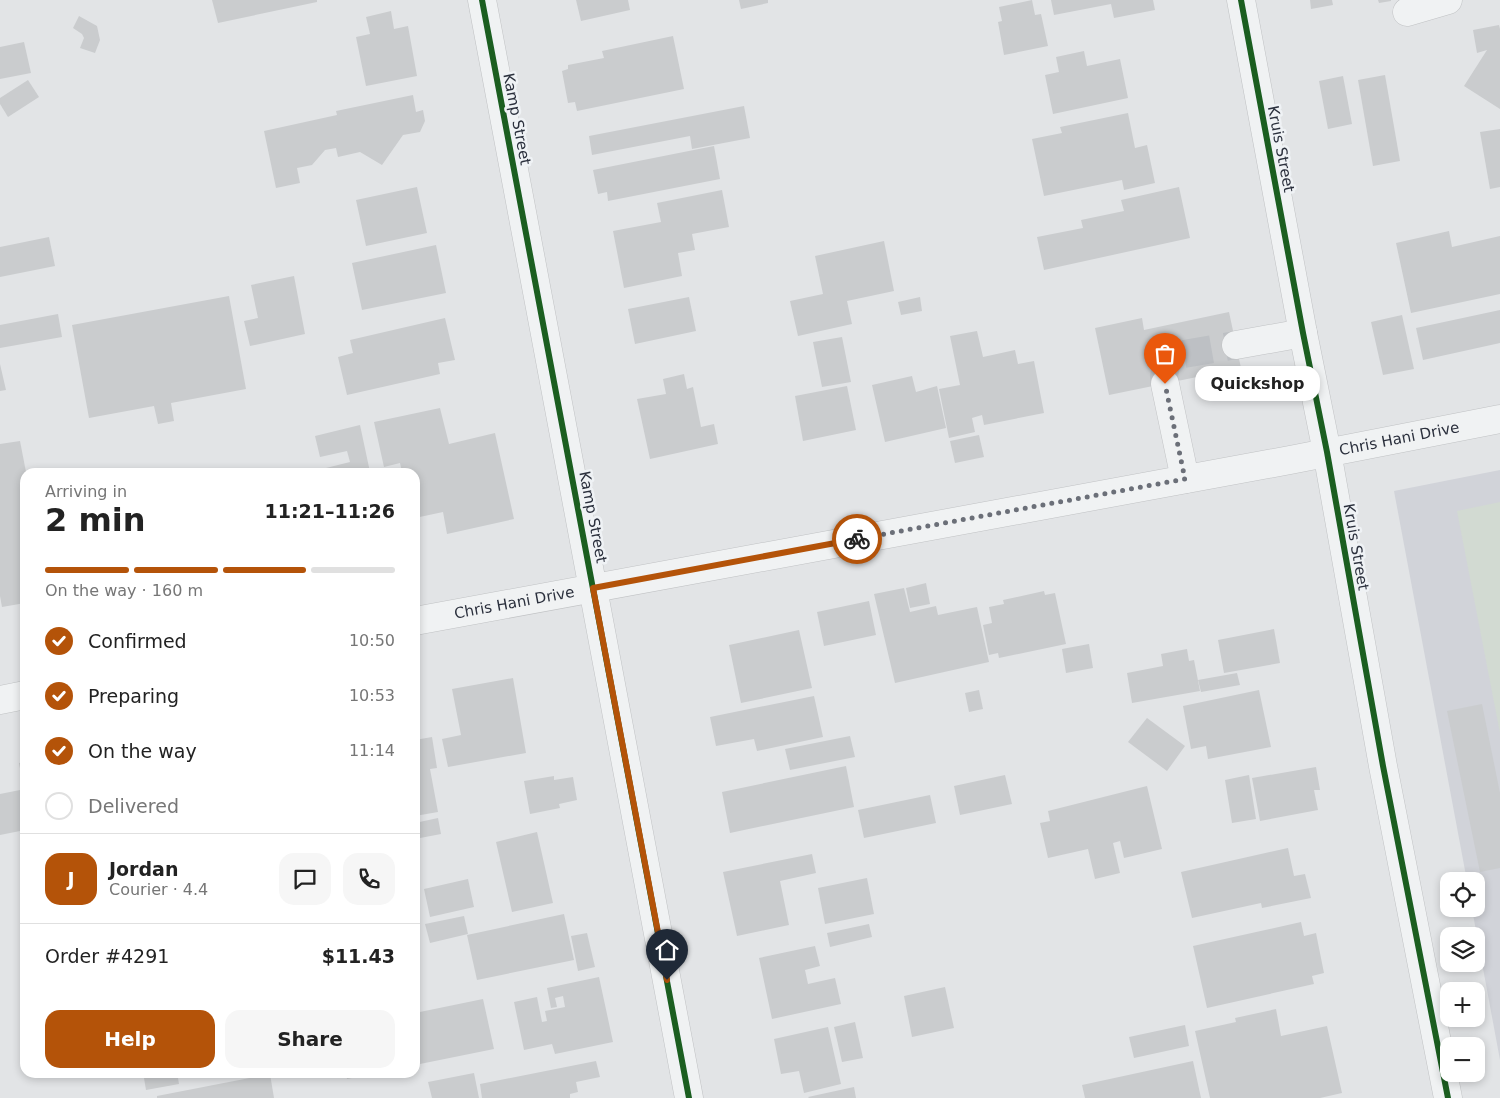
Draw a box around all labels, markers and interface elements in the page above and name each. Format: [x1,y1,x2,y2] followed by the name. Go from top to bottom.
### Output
[499,72,535,167] street label: Kamp Street
[1264,104,1298,194] street label: Kruis Street
[1144,333,1186,384] pin
[1151,340,1179,368] icon: bag
[1195,366,1320,402] callout: Quickshop
[1211,374,1304,393] text: Quickshop
[1338,418,1461,459] street label: Chris Hani Drive
[575,470,611,565] street label: Kamp Street
[45,482,127,501] text: Arriving in
[265,500,395,522] text: 11:21–11:26
[45,501,146,539] text: 2 min
[1340,502,1373,592] street label: Kruis Street
[832,514,882,564] courier
[843,525,871,553] icon: bike
[45,581,203,600] text: On the way · 160 m
[453,583,576,623] street label: Chris Hani Drive
[45,627,73,655] icon: check
[88,630,187,652] text: Confirmed
[349,631,395,650] text: 10:50
[45,682,73,710] icon: check
[88,685,179,707] text: Preparing
[349,686,395,705] text: 10:53
[45,737,73,765] icon: check
[88,740,197,762] text: On the way
[349,741,395,760] text: 11:14
[88,795,179,817] text: Delivered
[279,853,331,905] button: chat
[343,853,395,905] button: phone
[109,858,178,880] text: Jordan
[67,868,75,890] text: J
[1440,872,1485,1082] map controls
[1440,872,1485,917] button: locate
[109,880,208,899] text: Courier · 4.4
[1440,927,1485,972] button: layers
[646,929,688,980] pin
[653,936,681,964] icon: home
[45,945,169,967] text: Order #4291
[322,945,395,967] text: $11.43
[1440,982,1485,1027] button: +
[45,1010,215,1068] button: Help
[225,1010,395,1068] button: Share
[1440,1037,1485,1082] button: −

